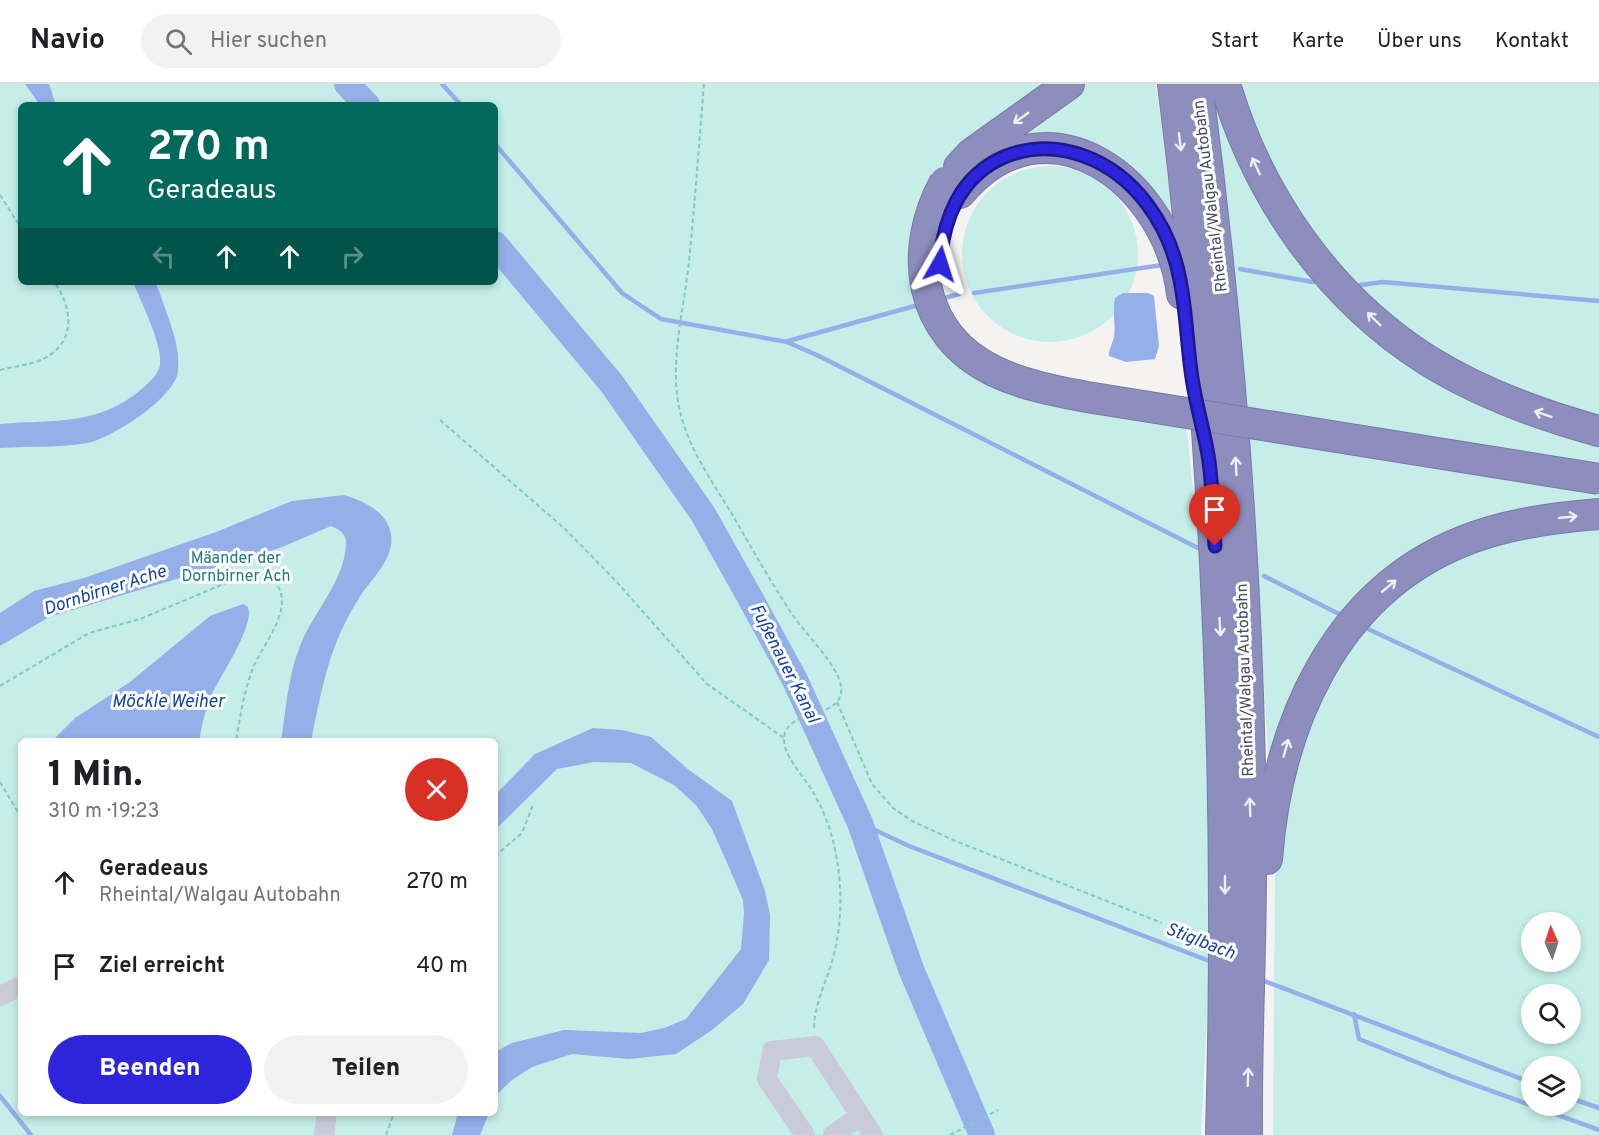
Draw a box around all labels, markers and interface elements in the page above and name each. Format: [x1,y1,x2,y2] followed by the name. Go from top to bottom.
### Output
[141,14,561,68] search box
[30,23,105,59] text: Navio
[162,25,195,58] icon: search
[210,28,327,55] text: Hier suchen
[1211,28,1259,55] text: Start
[1292,28,1344,55] text: Karte
[1377,28,1462,55] text: Über uns
[1495,28,1569,55] text: Kontakt
[1189,99,1233,293] street label: Rheintal/Walgau Autobahn
[1013,112,1030,124] one-way arrow
[147,122,270,175] text: 270 m
[48,126,126,204] icon: ahead
[1175,132,1186,151] one-way arrow
[1249,158,1261,176] one-way arrow
[147,174,277,208] text: Geradeaus
[908,232,972,296] position arrow
[147,240,180,273] icon: left
[210,240,243,273] icon: ahead
[273,240,306,273] icon: ahead
[336,240,369,273] icon: right
[1367,312,1382,327] one-way arrow
[1534,407,1553,418] one-way arrow
[1230,456,1241,476] one-way arrow
[1189,484,1240,546] pin
[1198,493,1231,526] icon: arrive
[1557,511,1577,522] one-way arrow
[181,549,291,587] park label: Mäander der Dornbirner Ach
[41,560,170,622] water label: Dornbirner Ache
[1381,580,1397,593] one-way arrow
[1233,583,1259,777] street label: Rheintal/Walgau Autobahn
[744,601,825,729] water label: Fußenauer Kanal
[1214,616,1225,636] one-way arrow
[112,691,226,714] water label: Möckle Weiher
[1281,739,1292,758] one-way arrow
[48,753,143,799] text: 1 Min.
[405,758,468,821] button: close
[1245,798,1256,818] one-way arrow
[48,799,160,825] text: 310 m · 19:23
[99,856,209,883] text: Geradeaus
[48,866,81,899] icon: ahead
[406,869,468,896] text: 270 m
[1219,874,1231,894] one-way arrow
[99,883,341,909] text: Rheintal/Walgau Autobahn
[1521,912,1581,972] north arrow
[1521,912,1581,1116] map controls
[1162,918,1238,966] water label: Stiglbach
[48,950,81,983] icon: arrive
[99,953,225,980] text: Ziel erreicht
[416,953,468,980] text: 40 m
[1521,984,1581,1044] button: search
[48,1035,252,1104] button: Beenden
[264,1035,468,1104] button: Teilen
[1521,1056,1581,1116] button: layers
[1243,1067,1254,1087] one-way arrow

